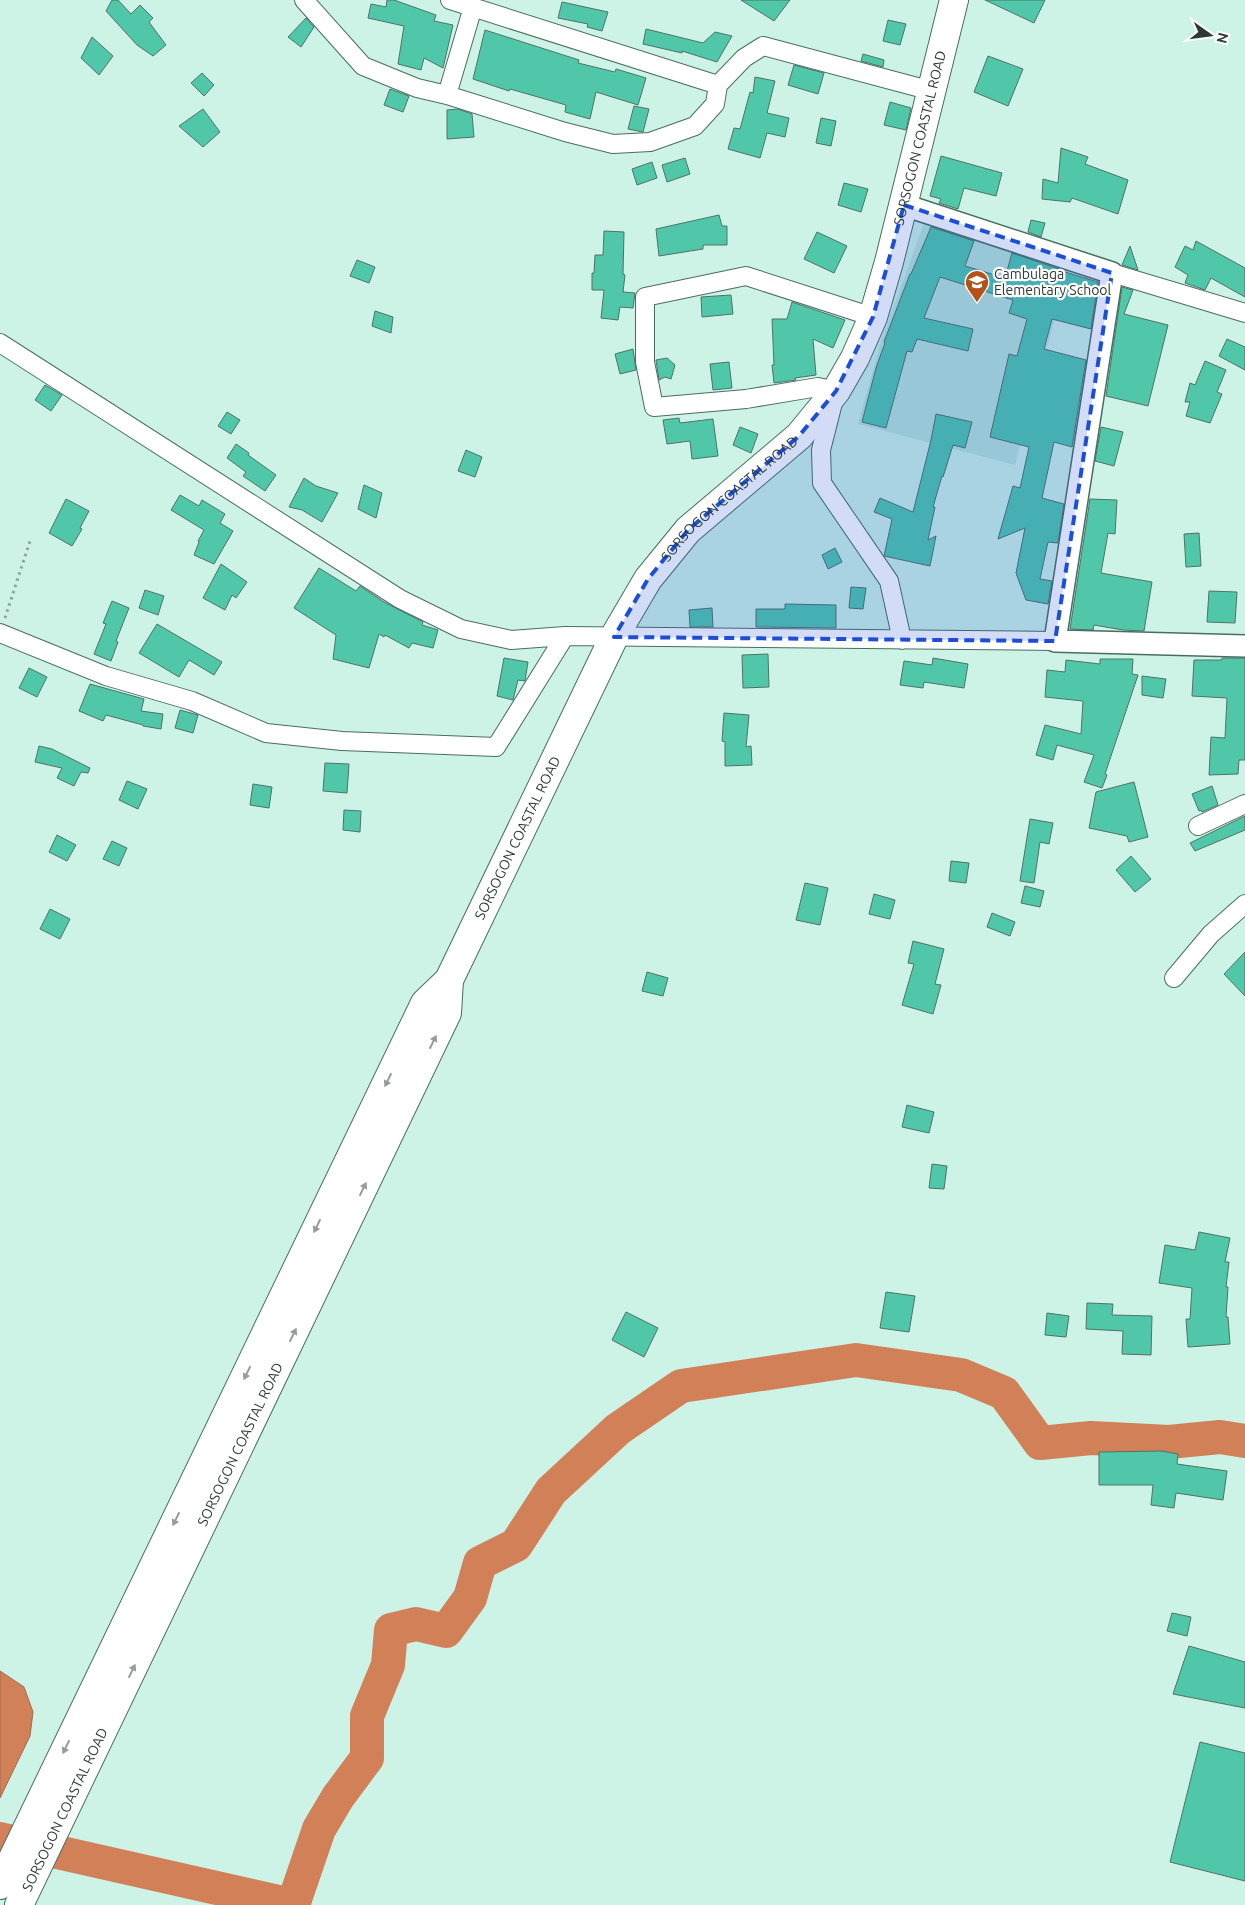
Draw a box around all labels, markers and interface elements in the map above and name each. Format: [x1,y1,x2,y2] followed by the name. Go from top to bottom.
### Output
[1185,10,1235,60] north arrow
[1214,31,1232,45] text: N
[890,49,949,227] street label: SORSOGON COASTAL ROAD
[994,266,1112,298] place label: Cambulaga Elementary School
[964,269,990,303] school or university icon: Cambulaga Elementary School
[658,433,801,565] street label: SORSOGON COASTAL ROAD
[471,754,563,922] street label: SORSOGON COASTAL ROAD
[430,1035,438,1049] one-way arrow
[384,1073,392,1087] one-way arrow
[359,1181,367,1196] one-way arrow
[313,1219,321,1233] one-way arrow
[289,1328,297,1342] one-way arrow
[194,1360,286,1529] street label: SORSOGON COASTAL ROAD
[243,1365,251,1380] one-way arrow
[172,1512,180,1526] one-way arrow
[128,1664,136,1678] one-way arrow
[19,1725,111,1894] street label: SORSOGON COASTAL ROAD
[62,1740,70,1755] one-way arrow

